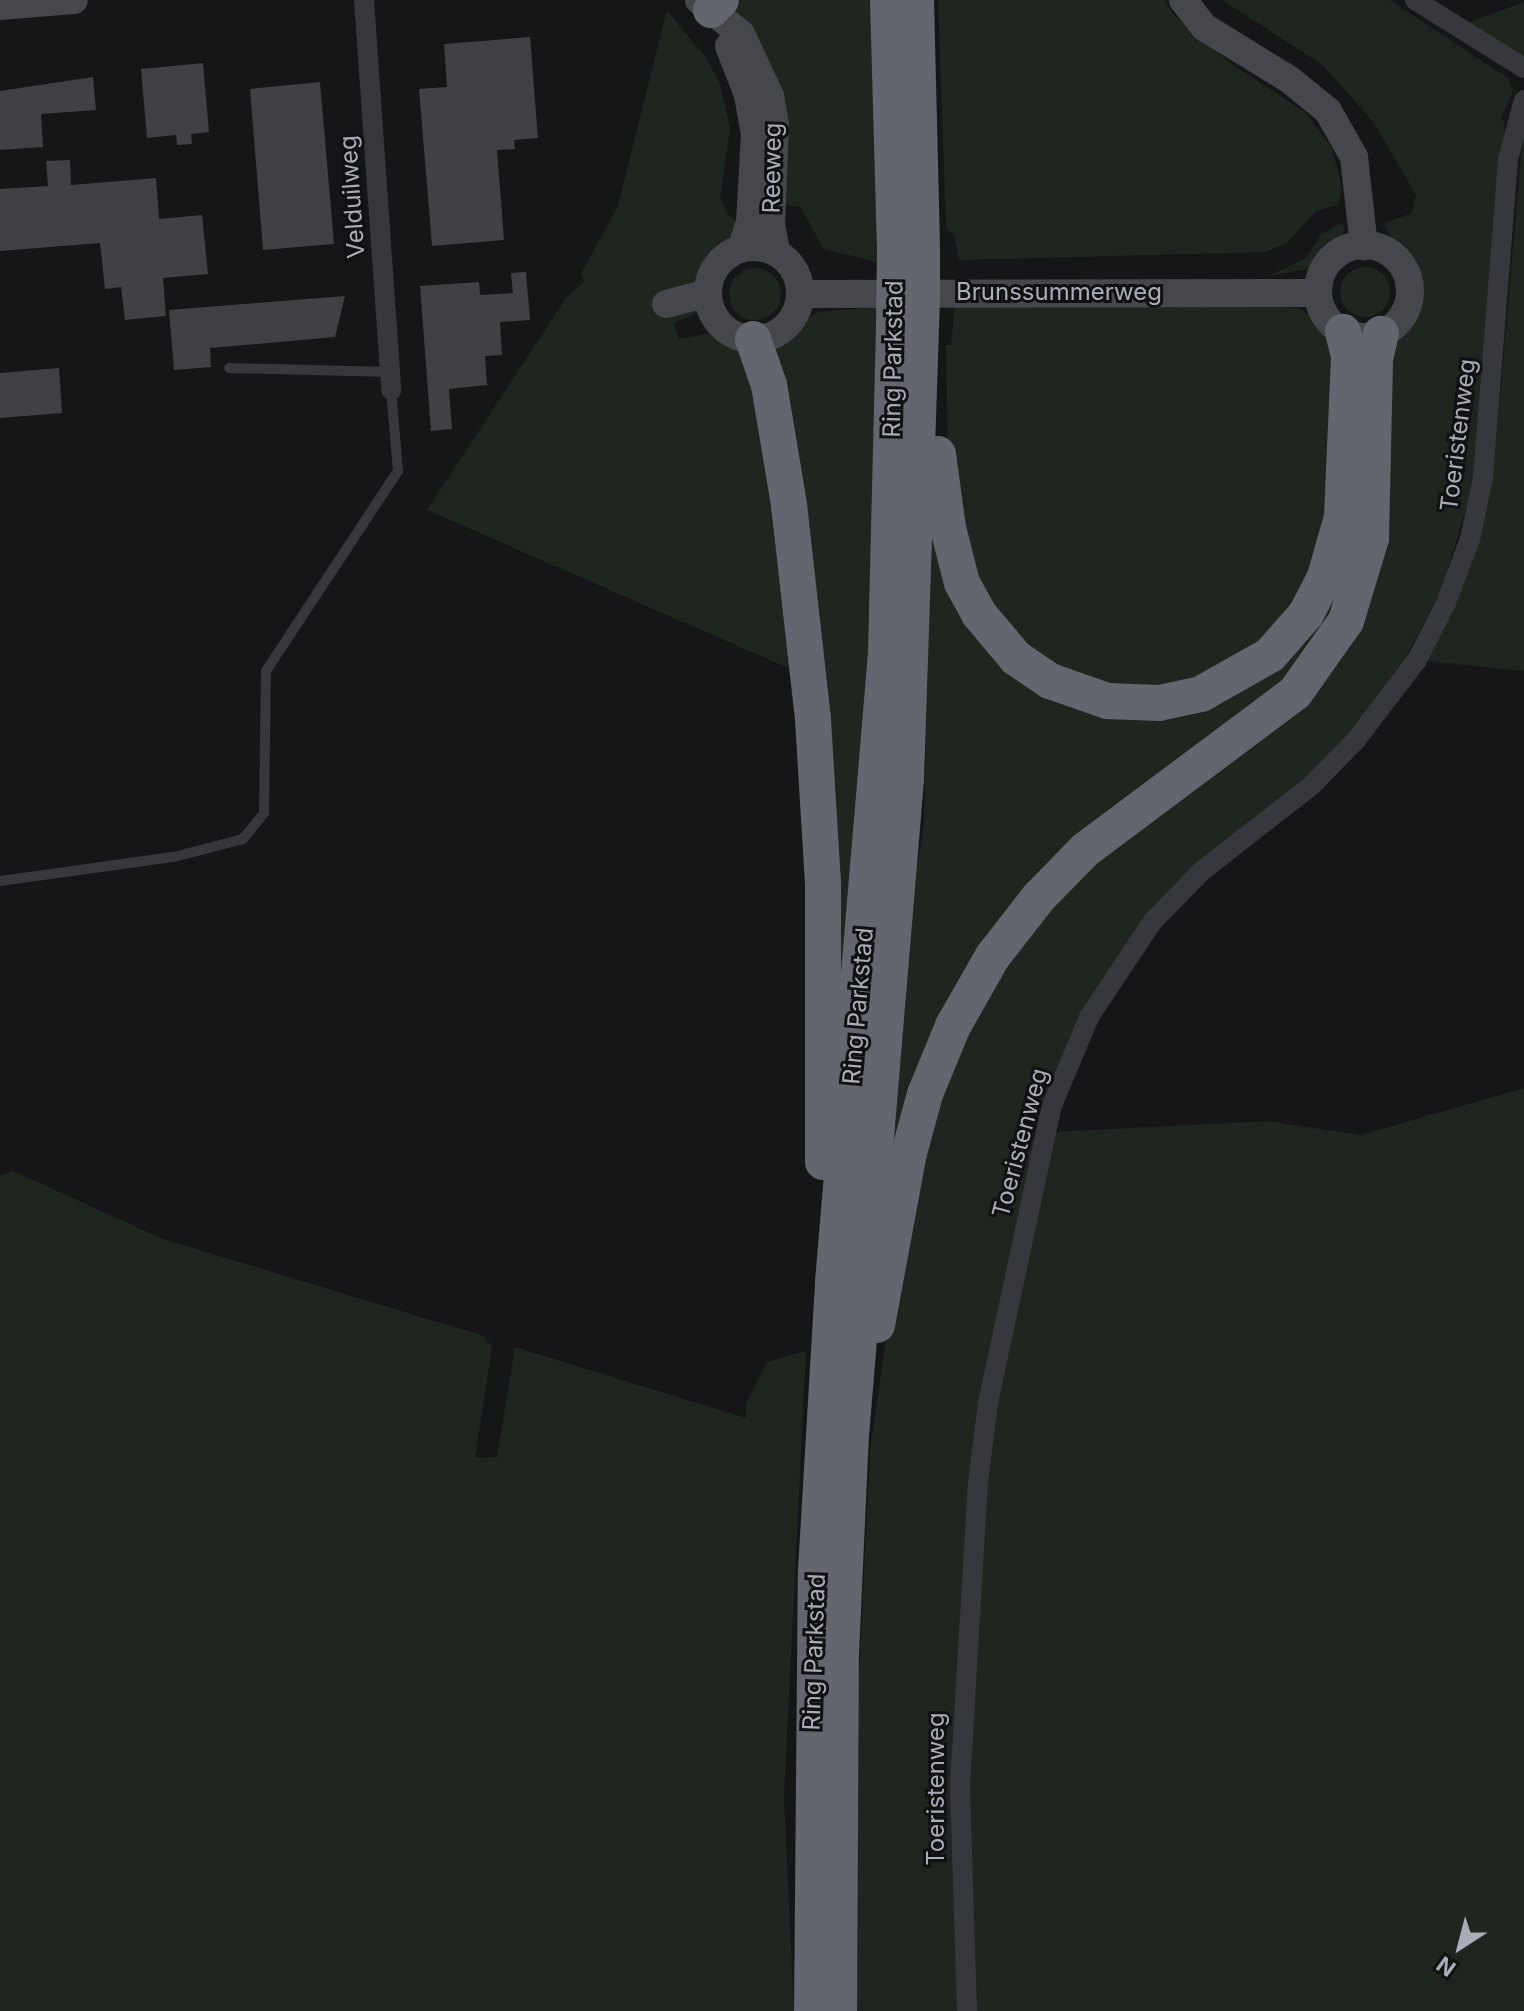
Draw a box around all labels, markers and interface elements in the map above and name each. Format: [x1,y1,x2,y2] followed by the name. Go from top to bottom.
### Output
[757,122,787,214] street label: Reeweg
[333,134,371,260] street label: Velduilweg
[956,278,1162,306] street label: Brunssummerweg
[877,280,909,438] street label: Ring Parkstad
[1434,357,1482,513] street label: Toeristenweg
[837,926,879,1086] street label: Ring Parkstad
[986,1065,1054,1221] street label: Toeristenweg
[797,1573,831,1731] street label: Ring Parkstad
[922,1712,950,1866] street label: Toeristenweg
[1420,1907,1500,1987] north arrow
[1431,1951,1460,1982] text: N

